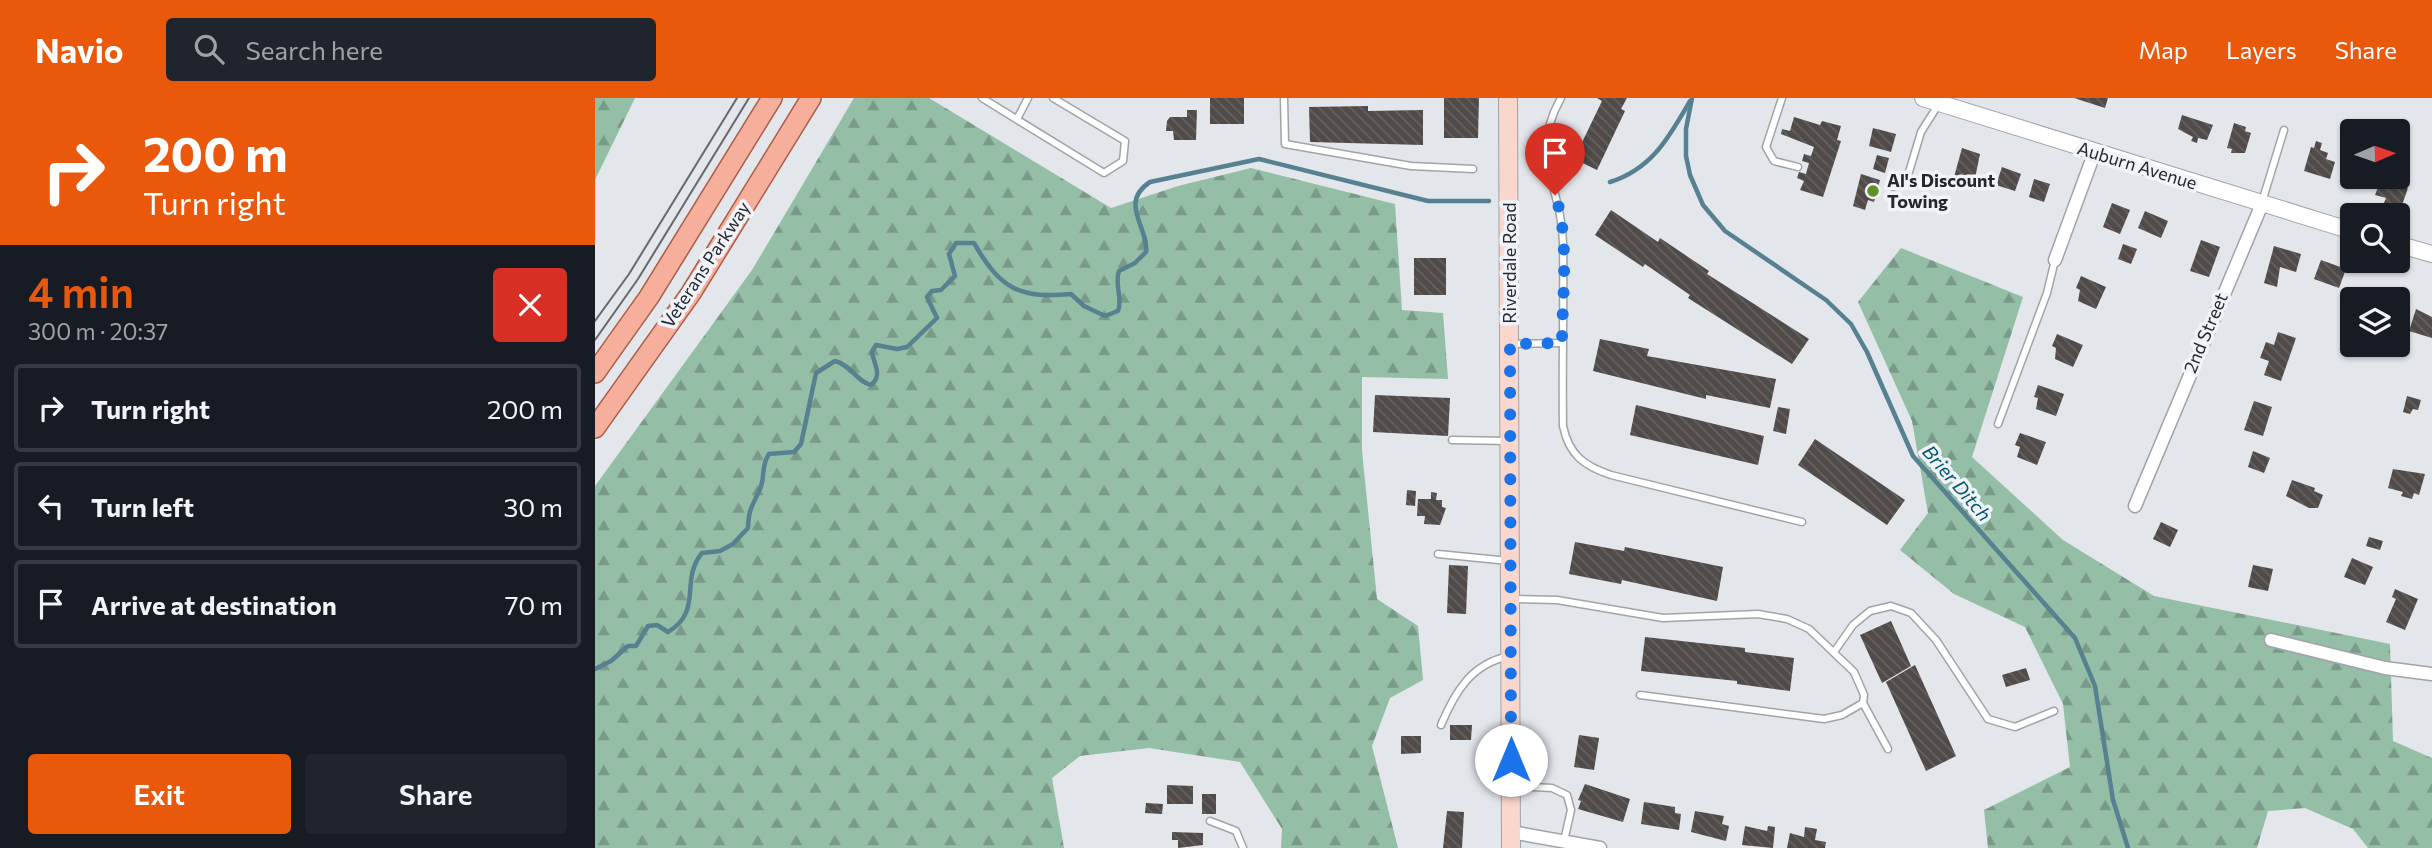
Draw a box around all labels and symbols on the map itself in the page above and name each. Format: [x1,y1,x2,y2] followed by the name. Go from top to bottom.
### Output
[2340,119,2410,189] north arrow
[1525,123,1585,195] pin
[2075,136,2200,194] street label: Auburn Avenue
[1887,169,1995,212] place label: Al's Discount Towing
[1865,183,1881,199] marker: Al's Discount Towing
[656,197,754,332] street label: Veterans Parkway
[1498,202,1520,324] street label: Riverdale Road
[2178,289,2232,376] street label: 2nd Street
[1918,440,1997,525] water label: Brier Ditch
[1474,723,1548,797] position arrow

